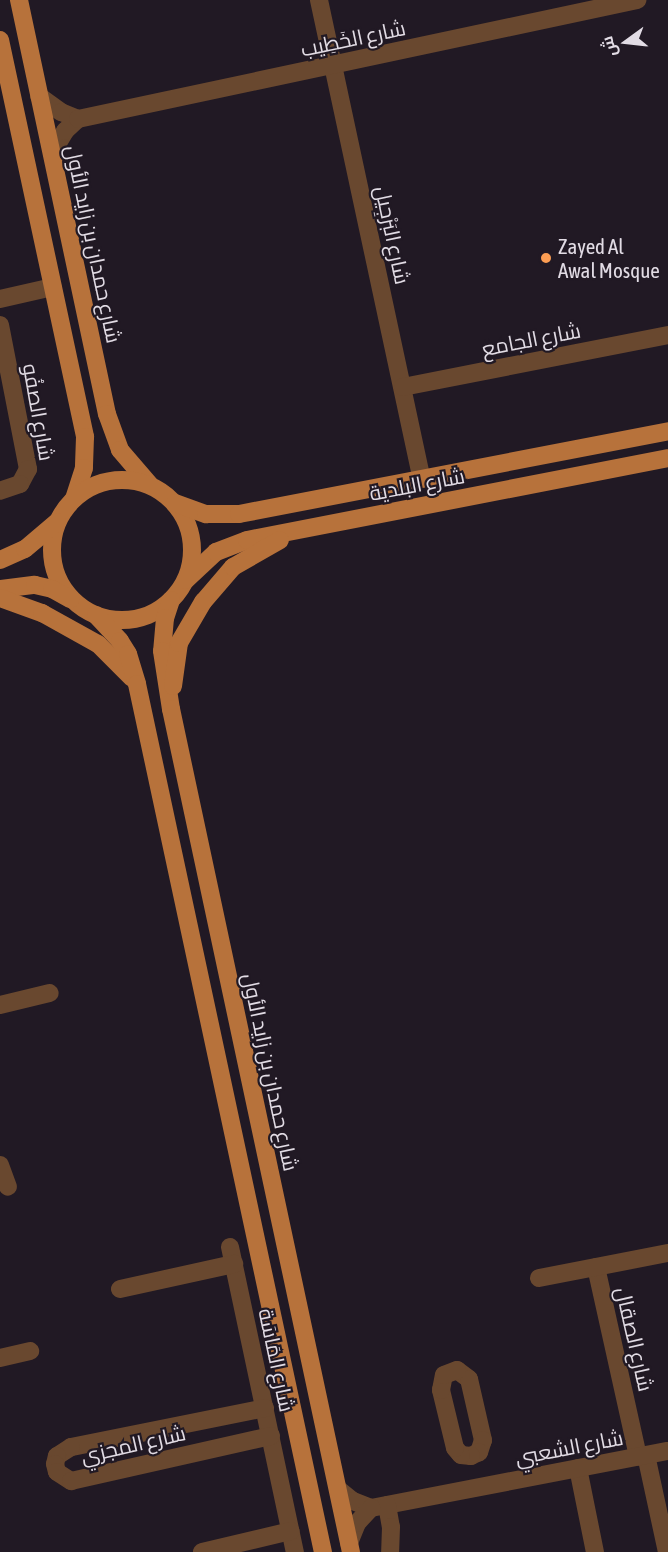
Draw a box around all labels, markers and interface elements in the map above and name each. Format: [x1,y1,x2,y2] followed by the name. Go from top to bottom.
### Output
[596,12,656,72] north arrow
[298,15,408,61] street label: شارع الخَطِيب
[597,34,620,59] text: ش
[61,143,127,345] street label: شارع حمدان بن زايد الأول
[370,183,416,287] street label: شارع البَرْجِيل
[558,233,660,283] place label: Zayed Al Awal Mosque
[539,251,553,265] marker: Zayed Al Awal Mosque
[479,317,583,361] street label: شارع الجامع
[18,361,60,463] street label: شارع الصفُو
[367,462,467,506] street label: شارع البلدية
[238,971,304,1173] street label: شارع حمدان بن زايد الأول
[611,1284,659,1394] street label: شارع الصقال
[254,1306,300,1414] street label: شارع المَاسَة
[78,1420,188,1468] street label: شارع المجزي
[513,1424,625,1470] street label: شارع الشعبي

